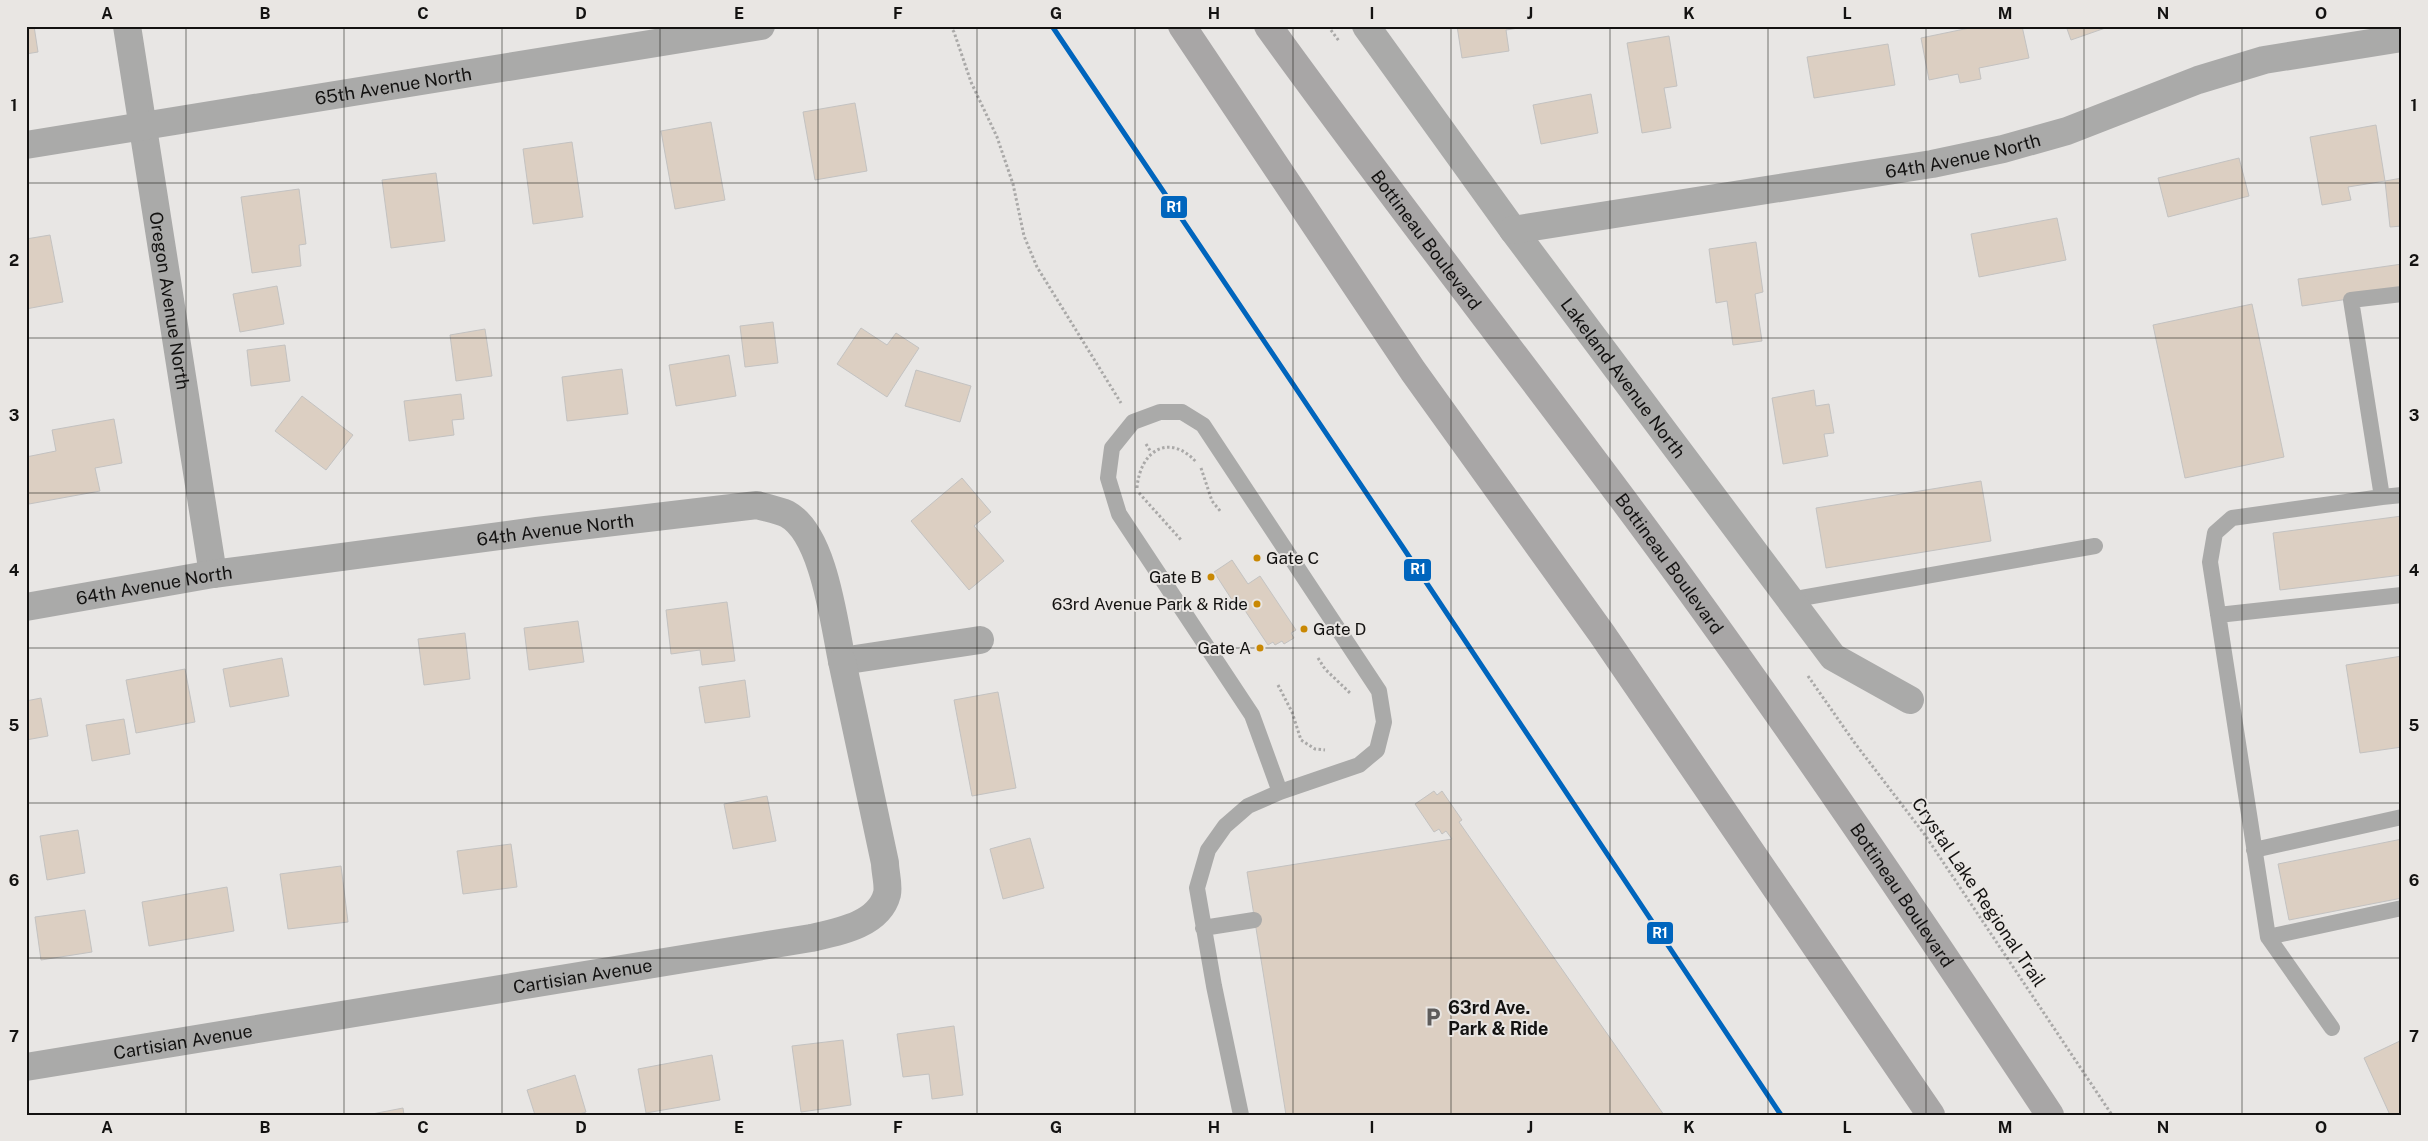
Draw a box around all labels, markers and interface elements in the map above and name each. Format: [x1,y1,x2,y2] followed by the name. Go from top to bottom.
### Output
[101,4,113,23] text: A
[260,4,271,23] text: B
[417,4,429,23] text: C
[575,4,587,23] text: D
[734,4,744,23] text: E
[893,4,903,23] text: F
[1050,4,1062,23] text: G
[1208,4,1220,23] text: H
[1370,4,1374,23] text: I
[1527,4,1533,23] text: J
[1683,4,1695,23] text: K
[1842,4,1852,23] text: L
[1998,4,2012,23] text: M
[2157,4,2169,23] text: N
[2315,4,2327,23] text: O
[313,63,473,109] street label: 65th Avenue North
[11,96,17,115] text: 1
[2411,96,2417,115] text: 1
[1884,128,2043,182] street label: 64th Avenue North
[1367,166,1486,313] street label: Bottineau Boulevard
[1160,195,1188,219] line badge: R1
[1166,199,1182,215] text: R1
[146,210,194,391] street label: Oregon Avenue North
[9,251,19,270] text: 2
[2409,251,2419,270] text: 2
[1557,293,1690,462] street label: Lakeland Avenue North
[9,406,19,425] text: 3
[2409,406,2419,425] text: 3
[1611,489,1728,638] street label: Bottineau Boulevard
[475,509,635,549] street label: 64th Avenue North
[1266,548,1319,568] place label: Gate C
[1252,553,1262,563] marker: Gate C
[1403,558,1432,582] line badge: R1
[9,561,20,580] text: 4
[74,561,233,608] street label: 64th Avenue North
[1410,561,1426,577] text: R1
[2409,561,2420,580] text: 4
[1149,567,1202,587] place label: Gate B
[1206,572,1216,582] marker: Gate B
[1052,594,1248,614] place label: 63rd Avenue Park & Ride
[1252,599,1262,609] marker: 63rd Avenue Park & Ride
[1313,619,1366,639] place label: Gate D
[1299,624,1309,634] marker: Gate D
[1197,638,1251,658] place label: Gate A
[1255,643,1265,653] marker: Gate A
[9,716,20,735] text: 5
[2409,716,2420,735] text: 5
[1908,793,2050,991] street label: Crystal Lake Regional Trail
[1846,819,1959,971] street label: Bottineau Boulevard
[9,871,19,890] text: 6
[2409,871,2419,890] text: 6
[1646,921,1674,945] line badge: R1
[1652,925,1668,941] text: R1
[511,954,654,997] street label: Cartisian Avenue
[1448,997,1548,1039] place label: 63rd Ave. Park & Ride
[1422,1006,1444,1028] parking icon: 63rd Ave. Park & Ride
[112,1019,254,1063] street label: Cartisian Avenue
[9,1027,19,1046] text: 7
[2409,1027,2419,1046] text: 7
[101,1118,113,1137] text: A
[260,1118,271,1137] text: B
[417,1118,429,1137] text: C
[575,1118,587,1137] text: D
[734,1118,744,1137] text: E
[893,1118,903,1137] text: F
[1050,1118,1062,1137] text: G
[1208,1118,1220,1137] text: H
[1370,1118,1374,1137] text: I
[1527,1118,1533,1137] text: J
[1683,1118,1695,1137] text: K
[1842,1118,1852,1137] text: L
[1998,1118,2012,1137] text: M
[2157,1118,2169,1137] text: N
[2315,1118,2327,1137] text: O

